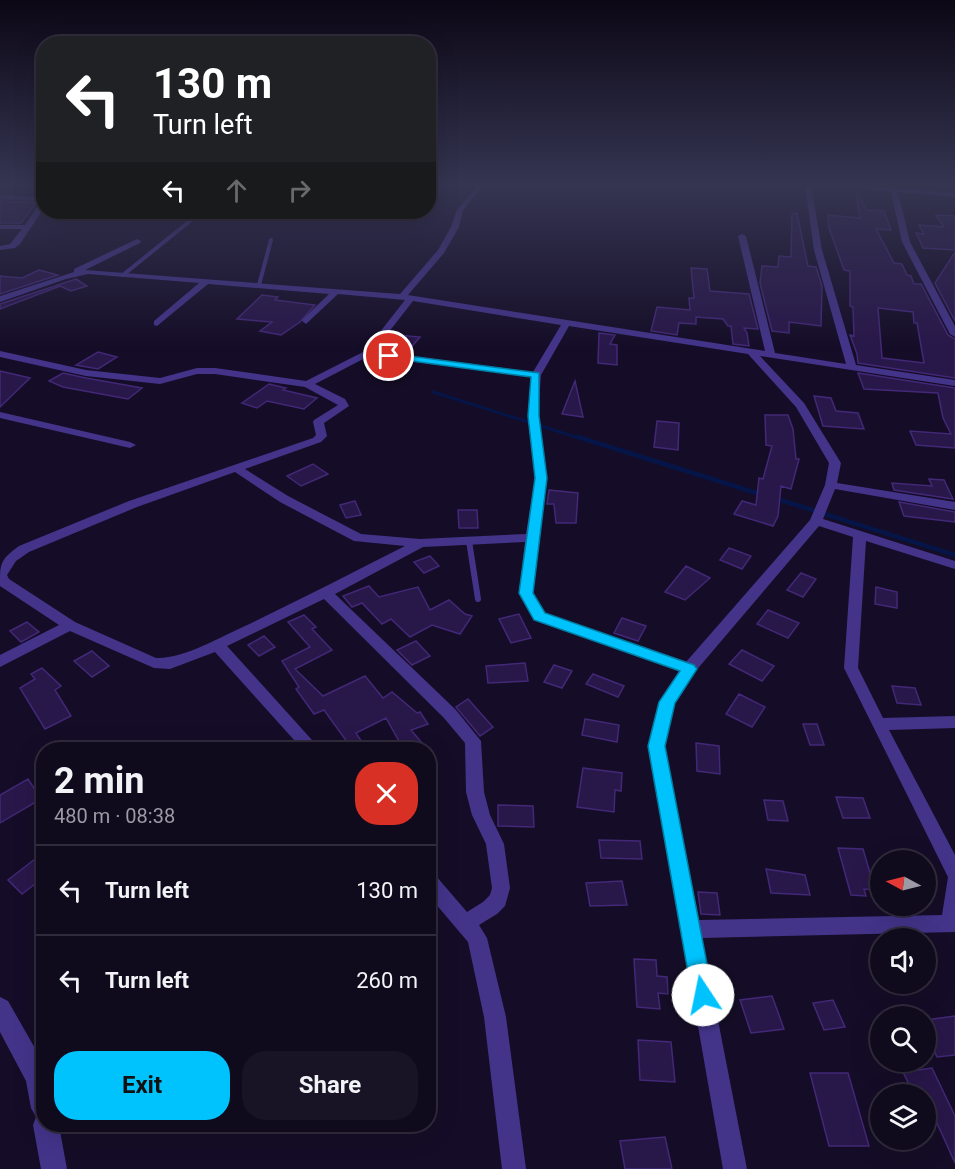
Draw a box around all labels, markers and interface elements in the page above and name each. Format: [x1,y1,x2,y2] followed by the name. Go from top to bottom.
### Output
[153,59,272,108] text: 130 m
[54,60,132,138] icon: left
[153,109,253,141] text: Turn left
[157,174,190,207] icon: left
[220,174,253,207] icon: ahead
[283,174,316,207] icon: right
[363,330,414,381] pin
[372,339,405,372] icon: arrive
[54,760,145,802] text: 2 min
[355,762,418,825] button: close
[54,804,175,828] text: 480 m · 08:38
[870,850,936,916] north arrow
[870,850,936,1150] map controls
[54,874,87,907] icon: left
[105,878,189,903] text: Turn left
[356,878,418,903] text: 130 m
[870,928,936,994] button: sound
[671,963,735,1027] position arrow
[54,964,87,997] icon: left
[105,968,189,993] text: Turn left
[356,968,418,993] text: 260 m
[870,1006,936,1072] button: search
[54,1051,230,1120] button: Exit
[242,1051,418,1120] button: Share
[870,1084,936,1150] button: layers

